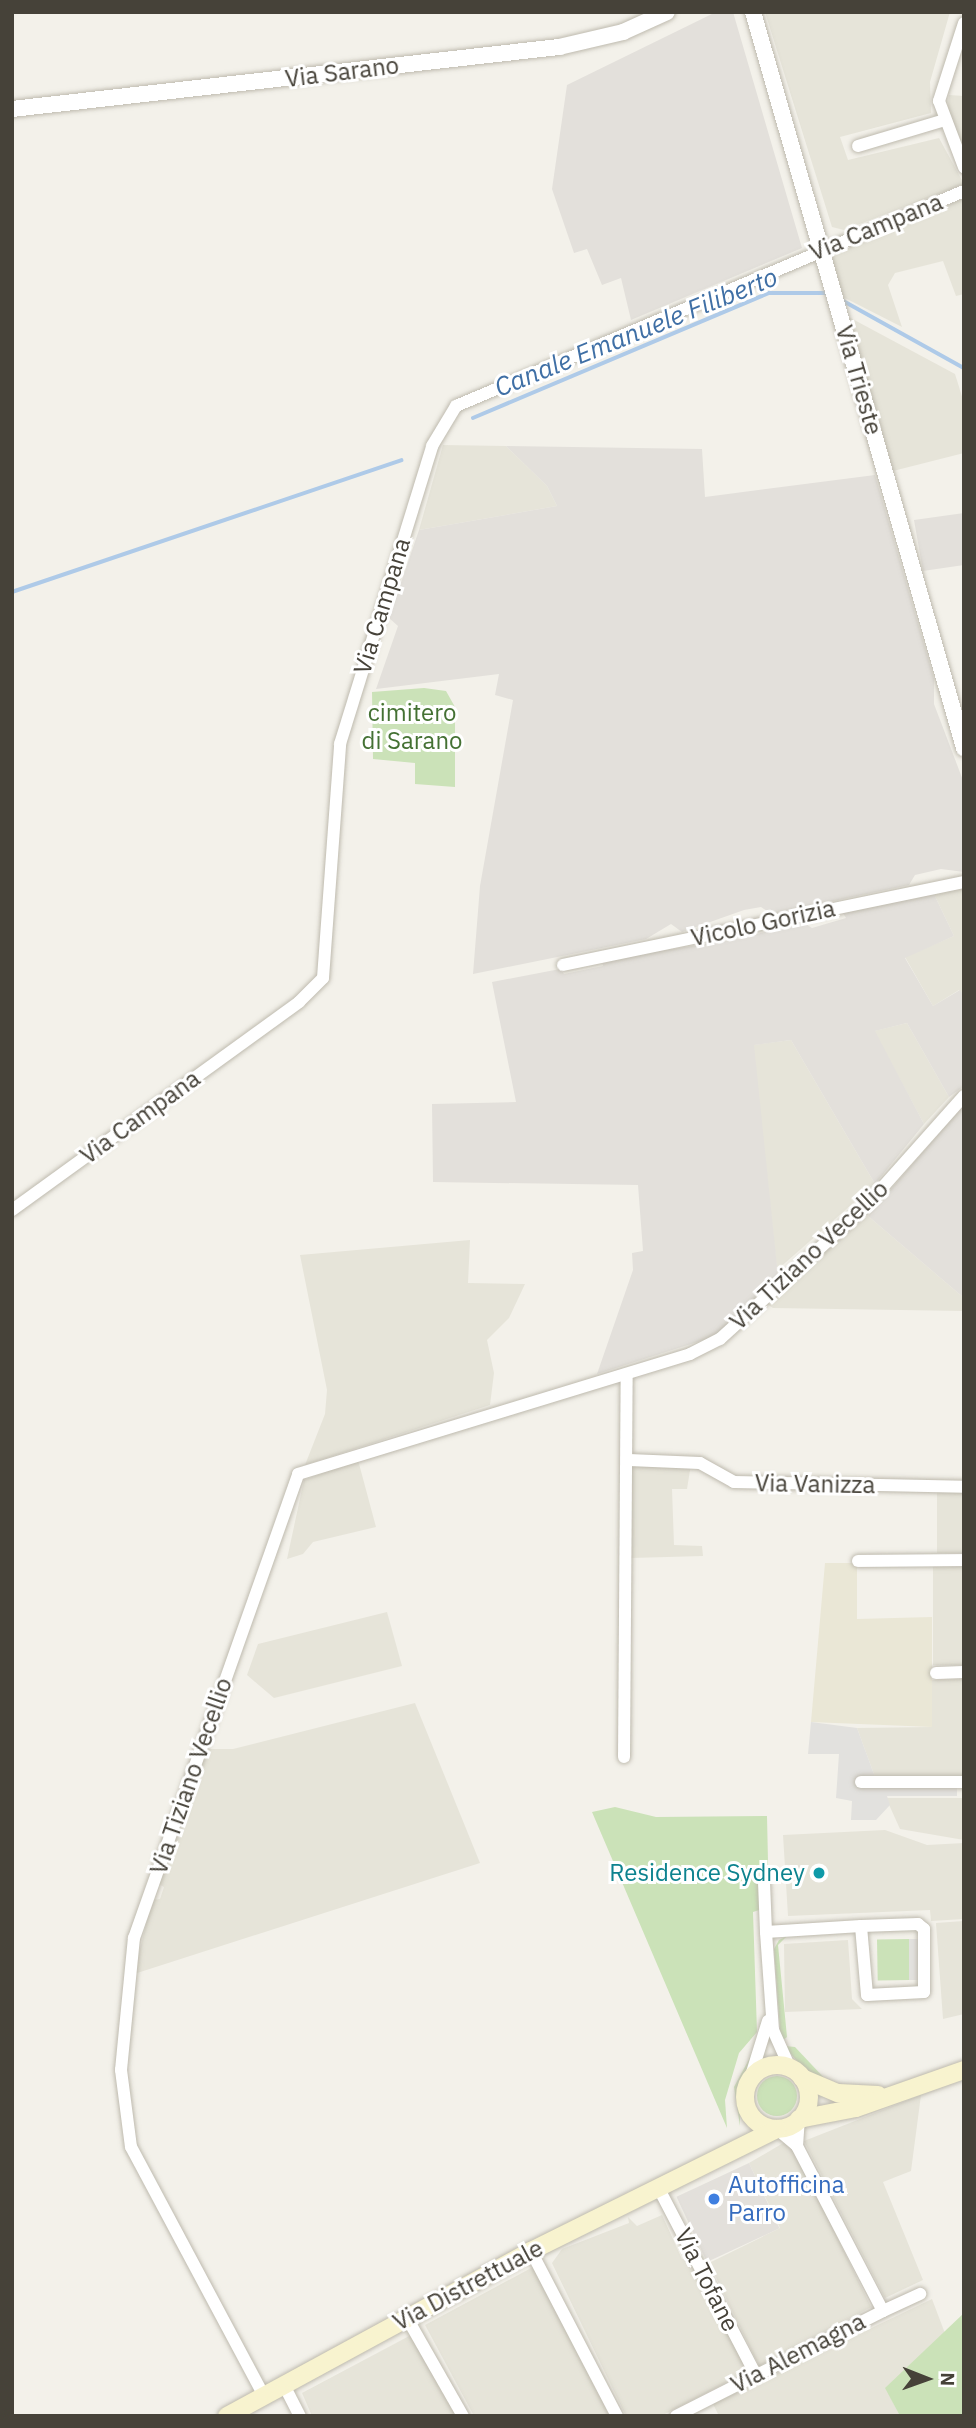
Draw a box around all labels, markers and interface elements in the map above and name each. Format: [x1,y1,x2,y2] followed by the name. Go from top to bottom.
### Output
[283,51,401,93] street label: Via Sarano
[805,187,947,267] street label: Via Campana
[490,261,782,403] water label: Canale Emanuele Filiberto
[830,322,888,438] street label: Via Trieste
[348,534,416,678] street label: Via Campana
[362,699,462,755] park label: cimitero di Sarano
[688,894,838,952] street label: Vicolo Gorizia
[75,1064,205,1170] street label: Via Campana
[724,1174,894,1336] street label: Via Tiziano Vecellio
[754,1469,876,1499] street label: Via Vanizza
[144,1674,238,1878] street label: Via Tiziano Vecellio
[609,1859,805,1887] place label: Residence Sydney
[811,1865,827,1881] marker: Residence Sydney
[728,2171,845,2227] place label: Autofficina Parro
[706,2191,722,2207] marker: Autofficina Parro
[669,2224,745,2336] street label: Via Tofane
[388,2233,548,2337] street label: Via Distrettuale
[726,2307,870,2399] street label: Via Alemagna
[892,2344,962,2414] north arrow
[936,2372,960,2386] text: N

